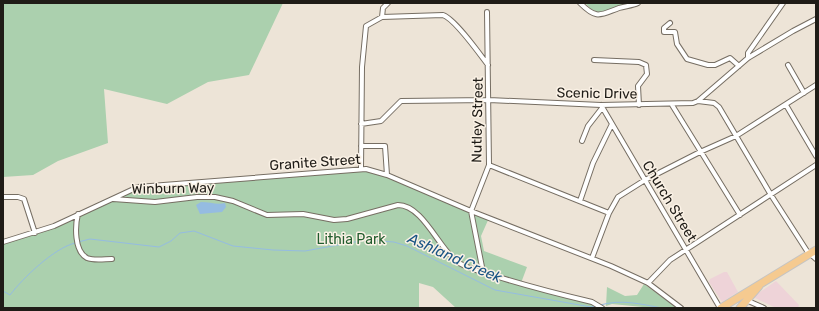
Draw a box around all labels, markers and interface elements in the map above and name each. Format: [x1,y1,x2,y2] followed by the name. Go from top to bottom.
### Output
[468,76,487,163] street label: Nutley Street
[556,84,638,103] street label: Scenic Drive
[269,151,362,174] street label: Granite Street
[639,158,701,245] street label: Church Street
[131,179,215,198] street label: Winburn Way
[404,229,505,287] water label: Ashland Creek
[317,231,386,248] park label: Lithia Park

